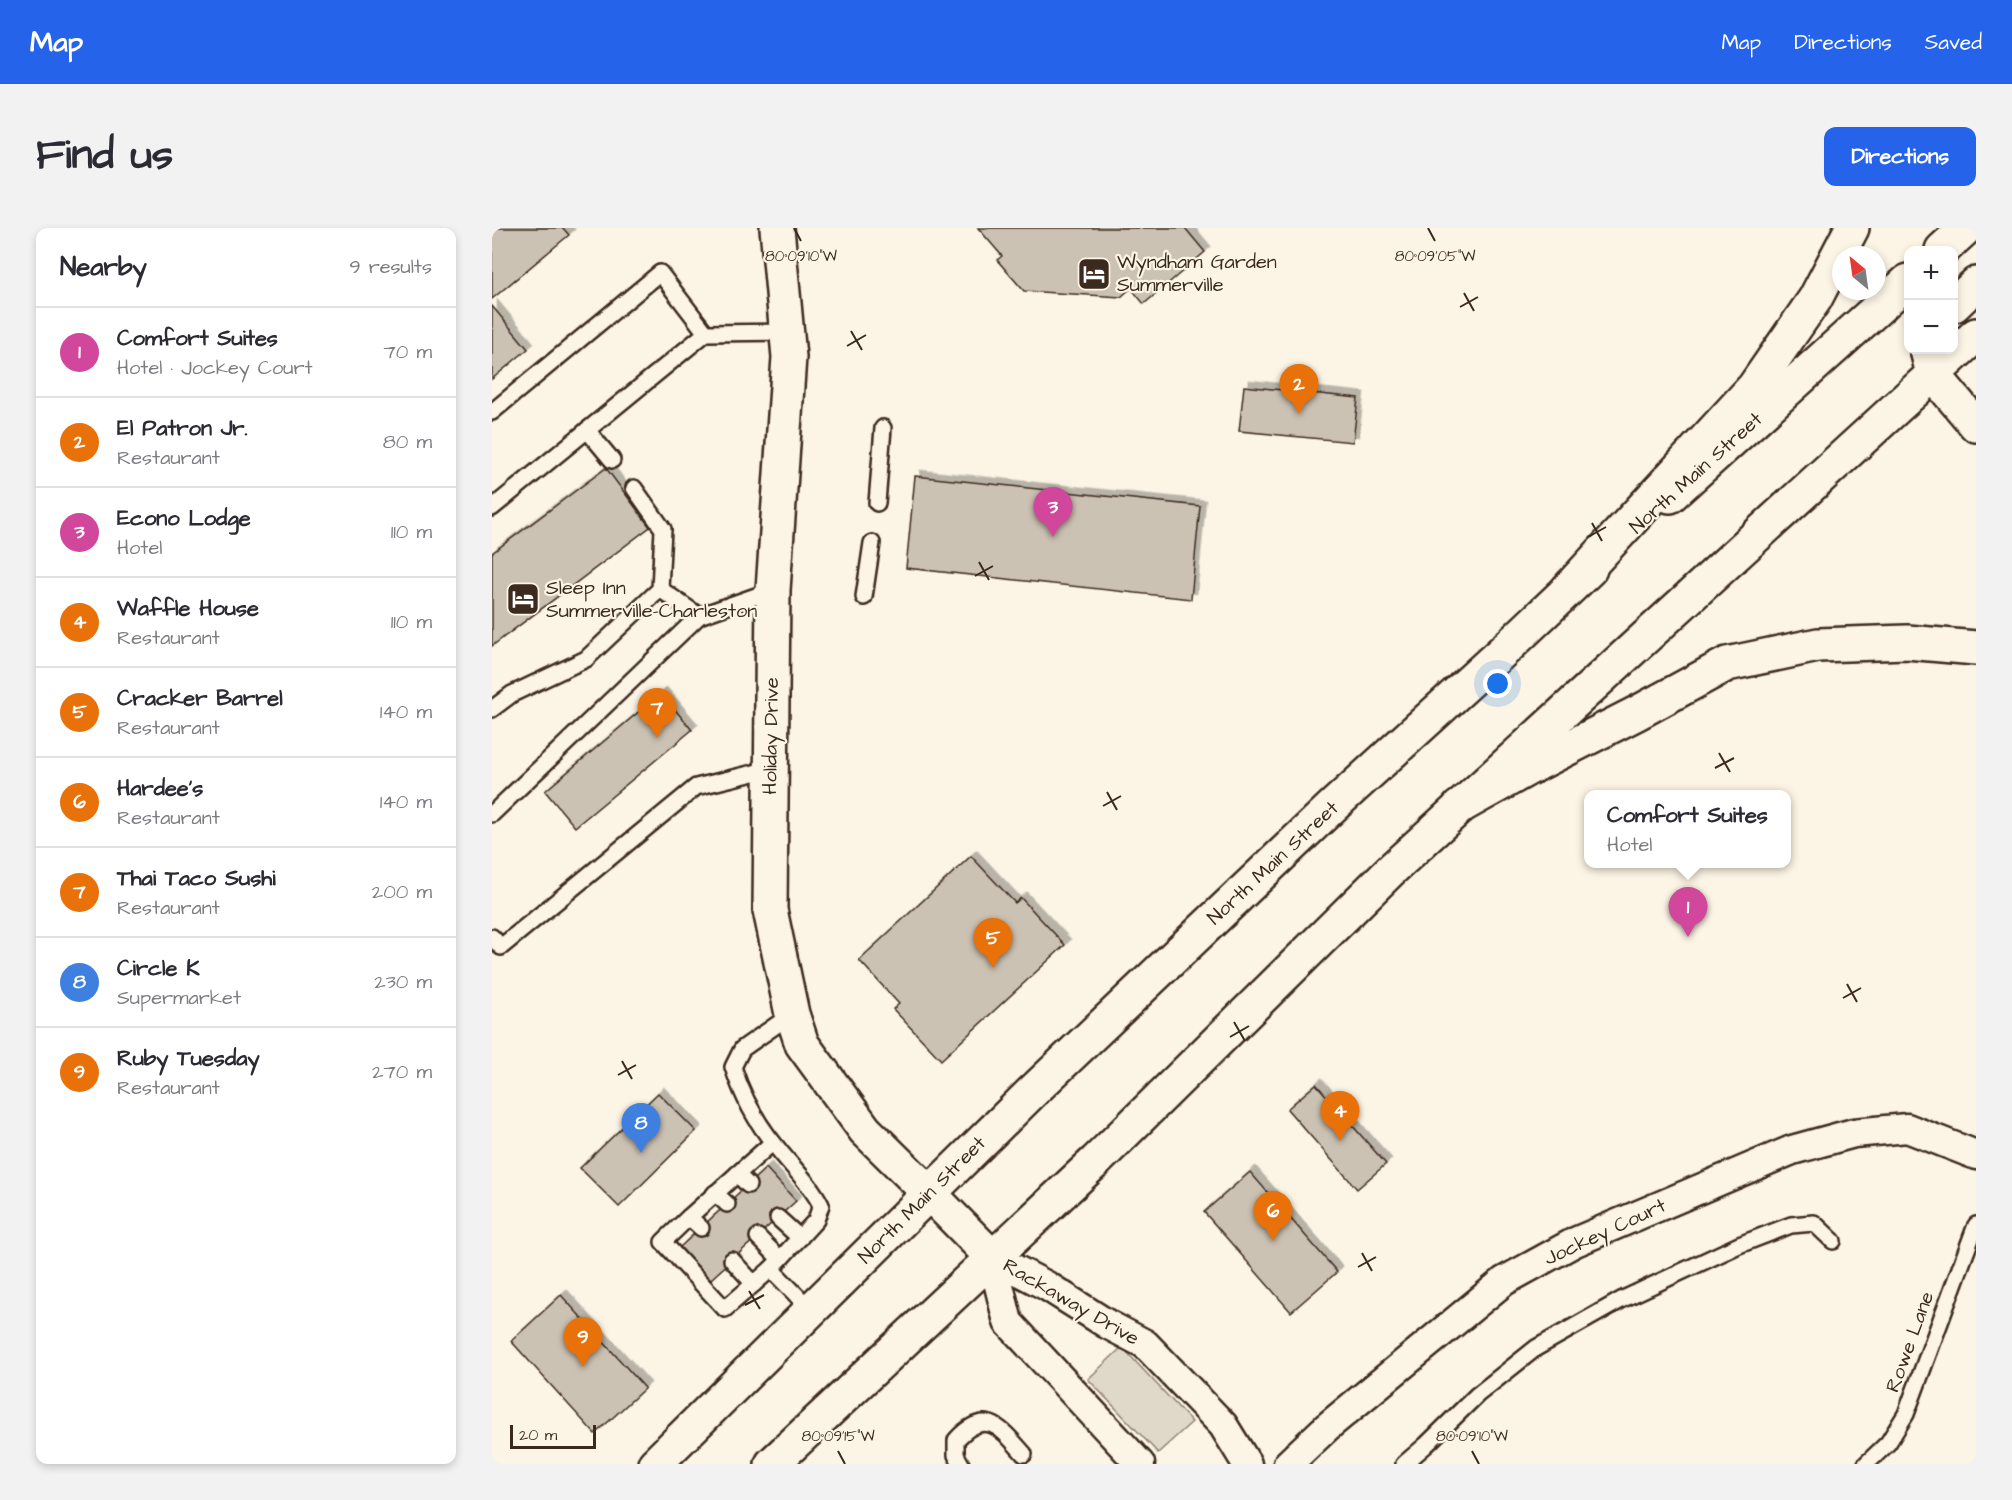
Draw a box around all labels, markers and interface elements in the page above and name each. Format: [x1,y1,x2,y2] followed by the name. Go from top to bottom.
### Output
[30,23,83,62] text: Map
[1721,28,1761,57] text: Map
[1794,28,1892,57] text: Directions
[1925,28,1982,57] text: Saved
[36,127,173,185] text: Find us
[1824,127,1976,186] button: Directions
[765,246,837,267] text: 80°09'10"W
[1395,246,1475,267] text: 80°09'05"W
[1832,246,1886,300] north arrow
[1904,246,1958,354] map controls
[1904,246,1958,300] button: +
[1117,248,1277,299] place label: Wyndham Garden Summerville
[60,249,147,285] text: Nearby
[349,253,432,281] text: 9 results
[1076,256,1112,292] hotel icon: Wyndham Garden Summerville
[1904,300,1958,354] button: −
[117,323,278,354] text: Comfort Suites
[78,338,81,366] text: 1
[384,338,432,366] text: 70 m
[117,354,313,382] text: Hotel · Jockey Court
[1280,364,1318,414] pin: 2
[1623,406,1769,540] street label: North Main Street
[117,413,248,444] text: El Patron Jr.
[74,428,85,456] text: 2
[383,428,432,456] text: 80 m
[117,444,220,472] text: Restaurant
[1034,488,1072,537] pin: 3
[117,503,251,534] text: Econo Lodge
[74,518,85,546] text: 3
[391,518,432,546] text: 110 m
[117,534,162,562] text: Hotel
[546,574,757,625] place label: Sleep Inn Summerville-Charleston
[505,581,541,617] hotel icon: Sleep Inn Summerville-Charleston
[117,593,259,624] text: Waffle House
[73,608,86,636] text: 4
[391,608,432,636] text: 110 m
[117,624,220,652] text: Restaurant
[1483,669,1512,698] your location
[756,677,787,795] street label: Holiday Drive
[117,683,283,714] text: Cracker Barrel
[638,688,676,738] pin: 7
[72,698,87,726] text: 5
[380,698,432,726] text: 140 m
[117,714,220,742] text: Restaurant
[117,773,203,804] text: Hardee's
[73,788,86,816] text: 6
[380,788,432,816] text: 140 m
[1584,790,1791,868] popup
[1201,795,1345,931] street label: North Main Street
[1607,800,1768,831] text: Comfort Suites
[117,804,220,832] text: Restaurant
[1607,831,1653,859] text: Hotel
[117,863,276,894] text: Thai Taco Sushi
[73,878,86,906] text: 7
[372,878,432,906] text: 200 m
[1668,888,1708,937] pin: 1
[117,894,220,922] text: Restaurant
[974,918,1012,968] pin: 5
[117,953,199,984] text: Circle K
[73,968,86,996] text: 8
[374,968,432,996] text: 230 m
[117,984,241,1012] text: Supermarket
[117,1043,259,1074] text: Ruby Tuesday
[74,1058,85,1086] text: 9
[372,1058,432,1086] text: 270 m
[117,1074,220,1102] text: Restaurant
[1320,1092,1360,1141] pin: 4
[622,1104,660,1153] pin: 8
[852,1130,992,1270] street label: North Main Street
[1254,1192,1292,1241] pin: 6
[1540,1192,1671,1273] street label: Jockey Court
[997,1252,1144,1353] street label: Rackaway Drive
[1879,1288,1941,1396] street label: Rowe Lane
[564,1318,602,1367] pin: 9
[510,1422,596,1450] scale bar
[519,1424,557,1446] text: 20 m
[801,1426,875,1447] text: 80°09'15"W
[1436,1426,1508,1447] text: 80°09'10"W

